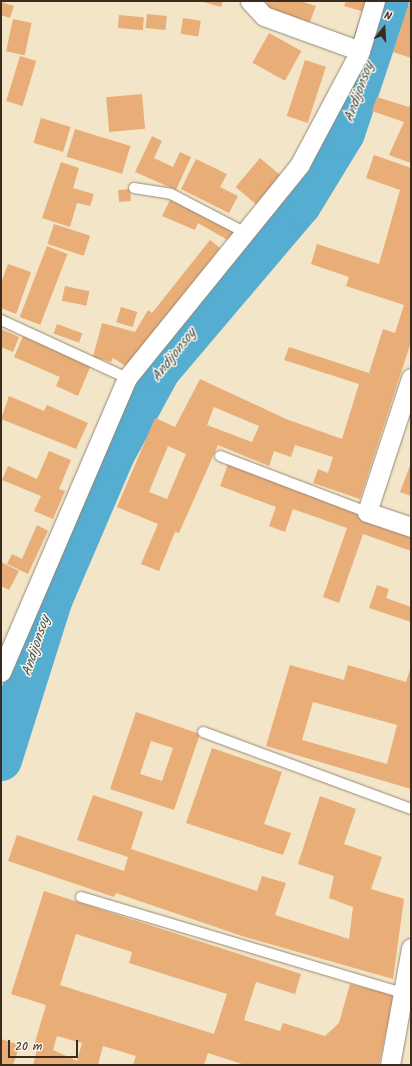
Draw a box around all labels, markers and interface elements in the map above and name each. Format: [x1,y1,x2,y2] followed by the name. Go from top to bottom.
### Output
[382,7,394,26] text: N
[364,8,404,48] north arrow
[340,60,378,124] water label: Andijonsoy
[148,325,200,385] water label: Andijonsoy
[18,614,54,678] water label: Andijonsoy
[10,1032,80,1058] scale bar
[15,1037,42,1056] text: 20 m

